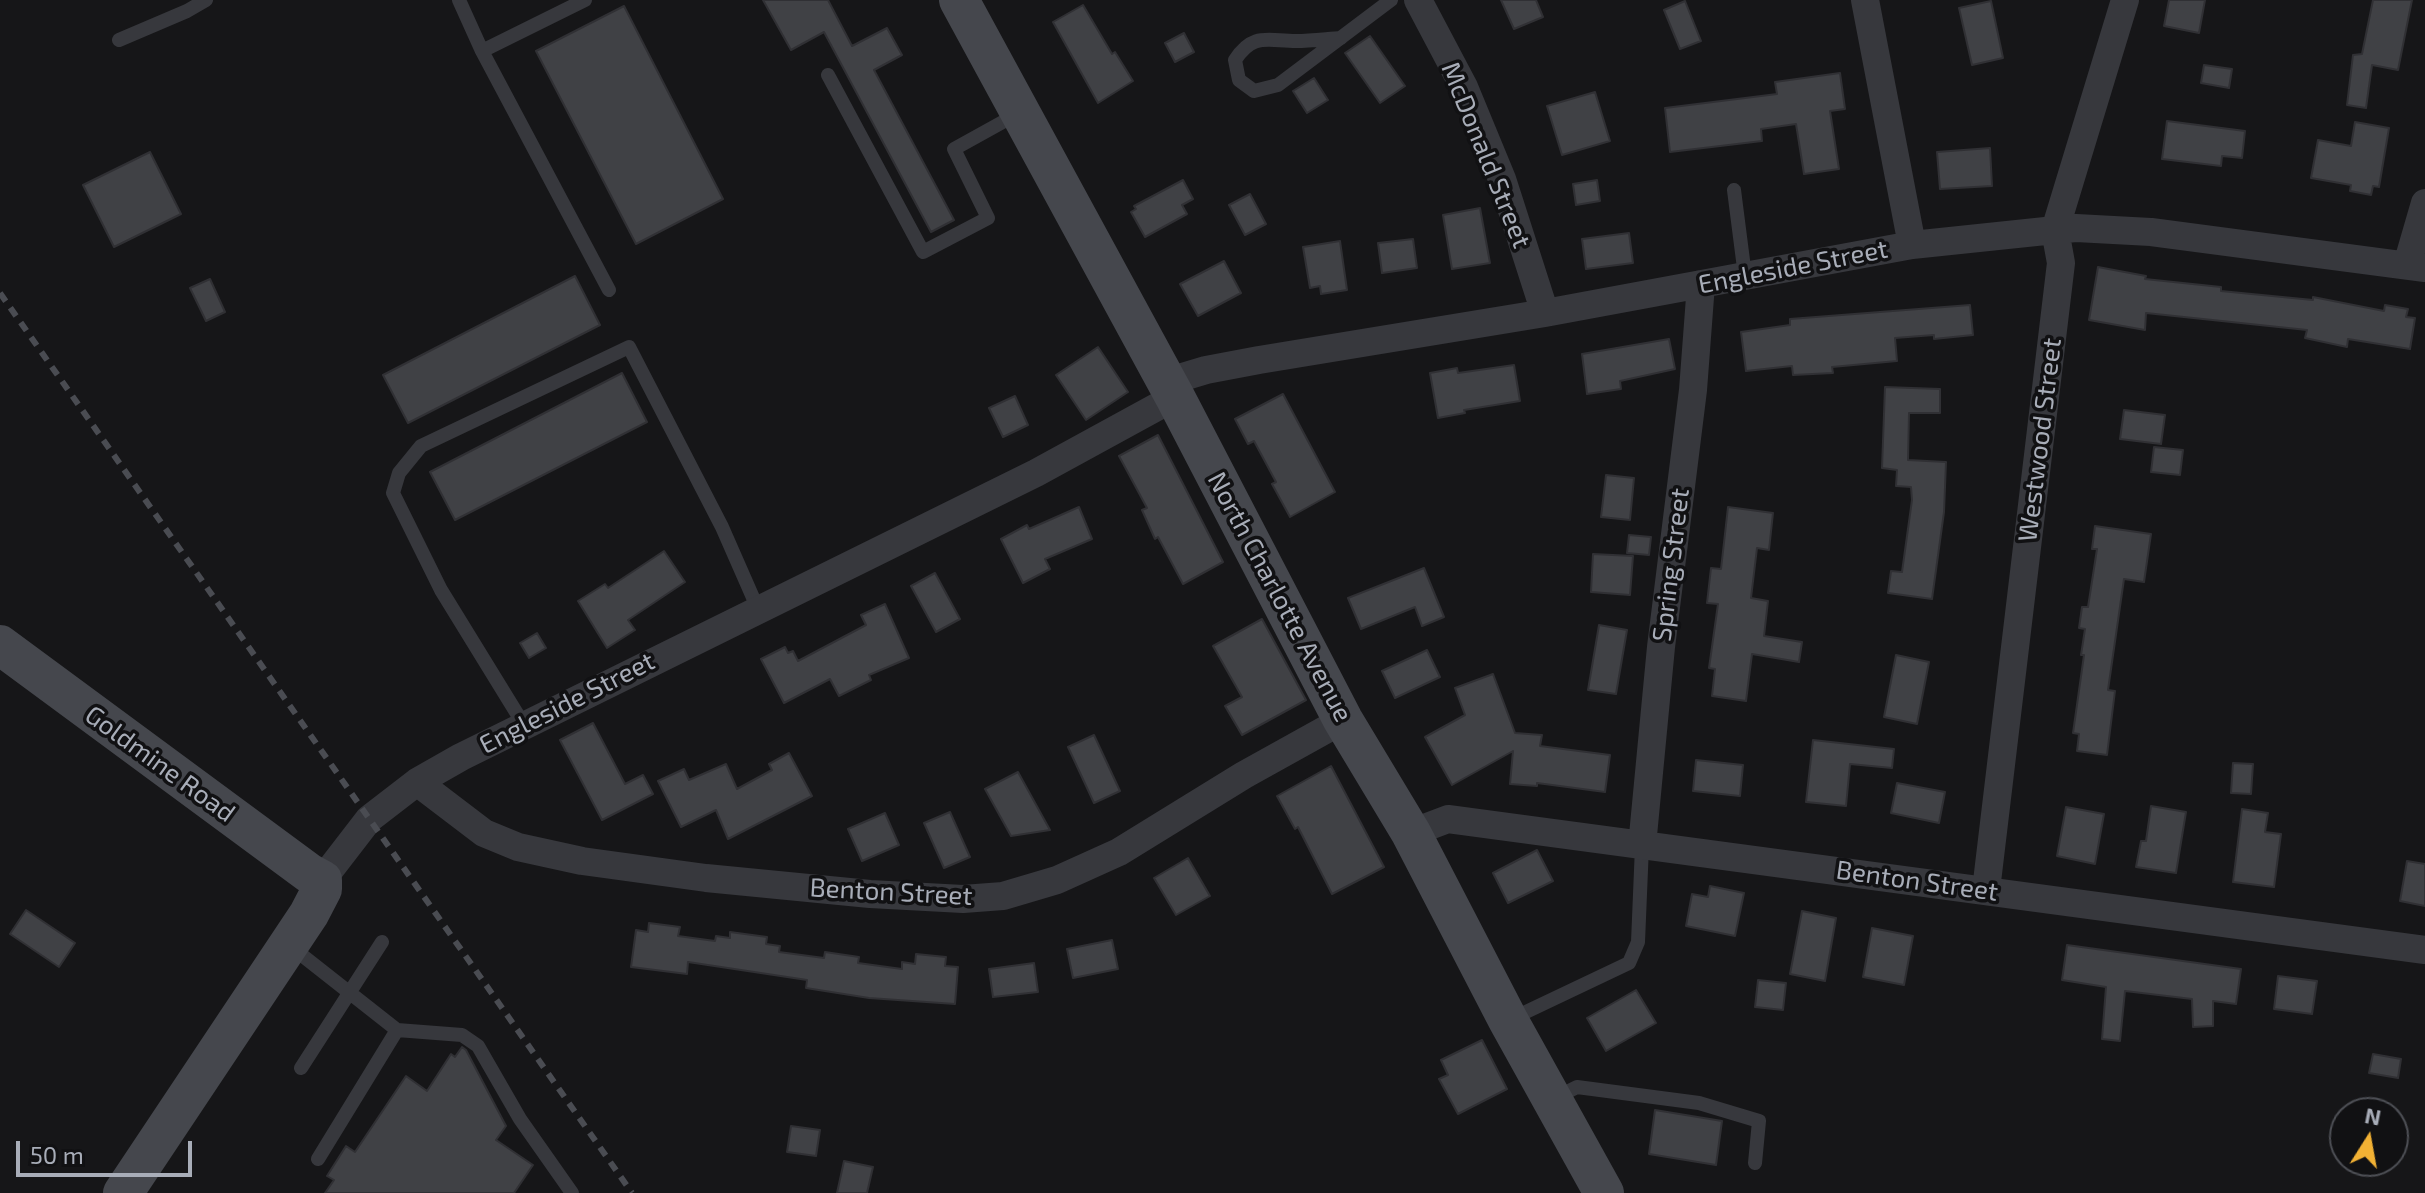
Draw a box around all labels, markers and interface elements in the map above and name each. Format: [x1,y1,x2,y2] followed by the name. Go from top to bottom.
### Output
[1435,58,1537,252] street label: McDonald Street
[1696,233,1890,301] street label: Engleside Street
[2012,336,2068,544] street label: Westwood Street
[1201,467,1359,727] street label: North Charlotte Avenue
[1646,487,1696,643] street label: Spring Street
[474,645,660,761] street label: Engleside Street
[79,699,241,829] street label: Goldmine Road
[1834,854,2000,908] street label: Benton Street
[809,872,973,912] street label: Benton Street
[2329,1097,2409,1177] north arrow
[2363,1101,2383,1130] text: N
[20,1125,196,1175] scale bar
[30,1140,84,1169] text: 50 m

